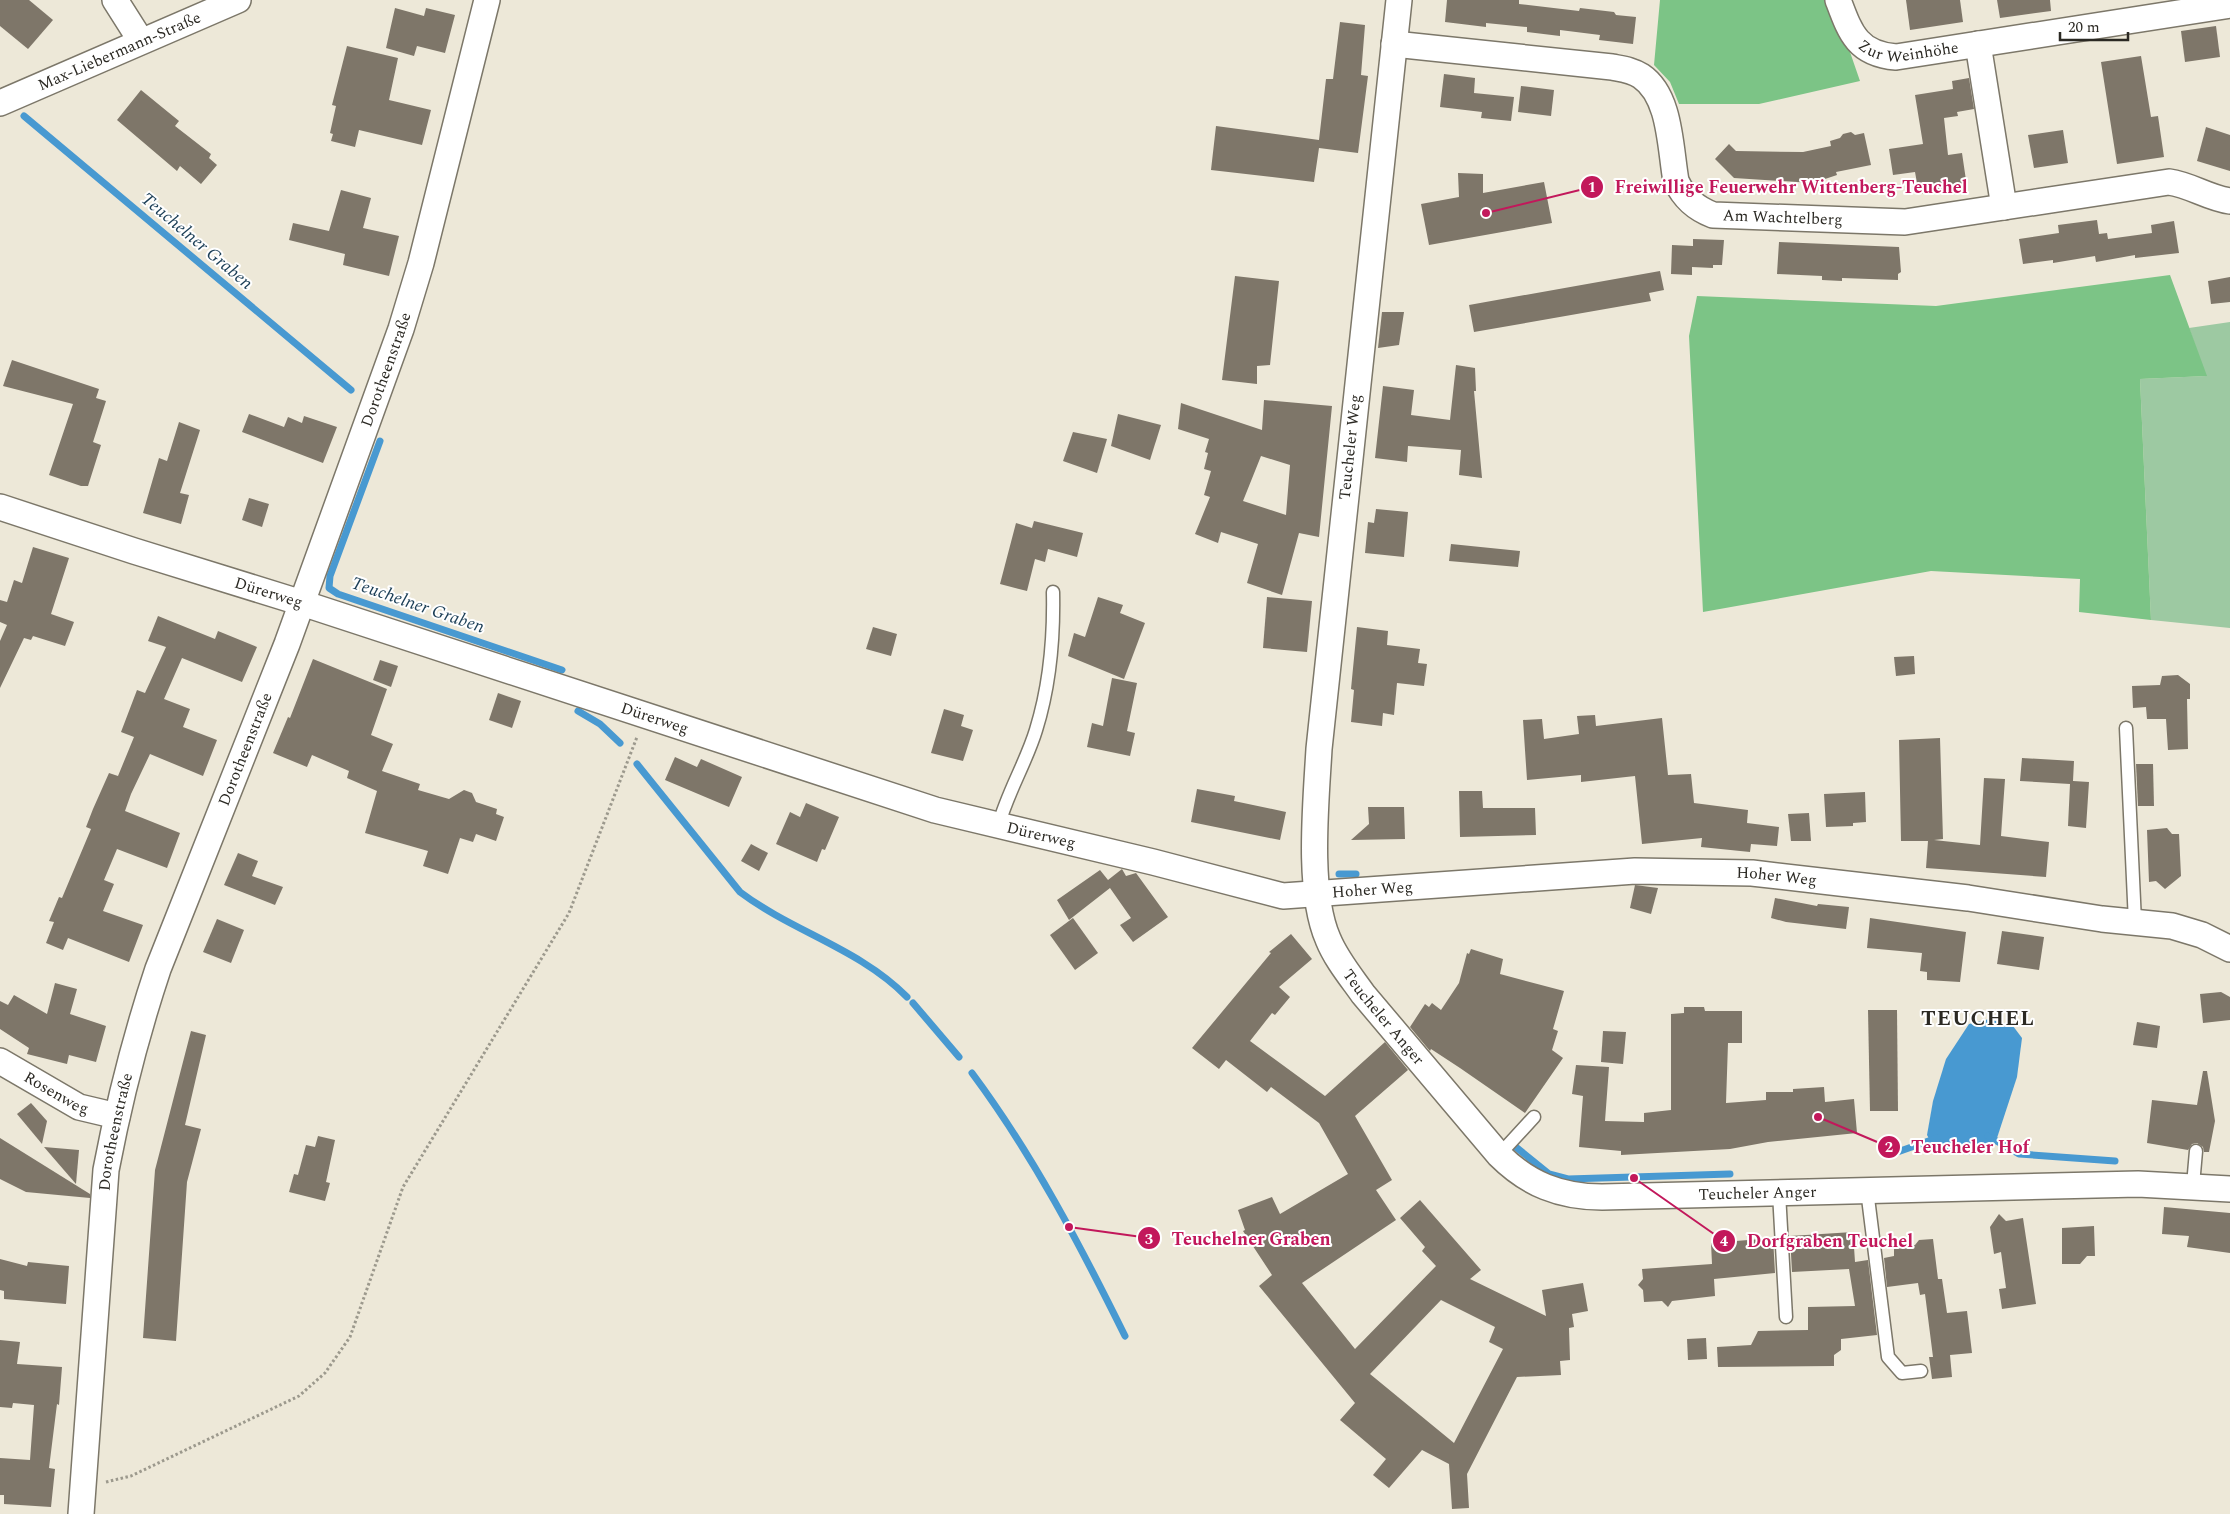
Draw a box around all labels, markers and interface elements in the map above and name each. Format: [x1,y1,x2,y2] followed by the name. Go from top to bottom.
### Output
[34,6,205,97] street label: Max-Liebermann-Straße
[2060,10,2128,42] scale bar
[2068,16,2100,39] text: 20 m
[1853,34,1960,70] street label: Zur Weinhöhe
[1579,171,1977,204] callout: Freiwillige Feuerwehr Wittenberg-Teuchel
[1614,174,1968,201] text: Freiwillige Feuerwehr Wittenberg-Teuchel
[1588,176,1596,199] text: 1
[135,186,259,296] water label: Teuchelner Graben
[1722,203,1843,232] street label: Am Wachtelberg
[355,309,417,430] street label: Dorotheenstraße
[1333,393,1367,501] street label: Teucheler Weg
[348,570,489,641] water label: Teuchelner Graben
[231,571,306,615] street label: Dürerweg
[212,689,279,810] street label: Dorotheenstraße
[618,696,692,741] street label: Dürerweg
[1004,815,1078,855] street label: Dürerweg
[1736,861,1818,892] street label: Hoher Weg
[1331,875,1414,904] street label: Hoher Weg
[1337,964,1430,1070] street label: Teucheler Anger
[1921,1003,2035,1035] district label: TEUCHEL
[19,1065,91,1121] street label: Rosenweg
[93,1070,139,1192] street label: Dorotheenstraße
[1876,1130,2040,1163] callout: Teucheler Hof
[1911,1134,2030,1161] text: Teucheler Hof
[1885,1136,1893,1159] text: 2
[1698,1180,1817,1207] street label: Teucheler Anger
[1136,1222,1340,1255] callout: Teuchelner Graben
[1712,1224,1923,1257] callout: Dorfgraben Teuchel
[1171,1226,1331,1253] text: Teuchelner Graben
[1145,1228,1153,1251] text: 3
[1747,1228,1913,1255] text: Dorfgraben Teuchel
[1720,1230,1729,1253] text: 4

